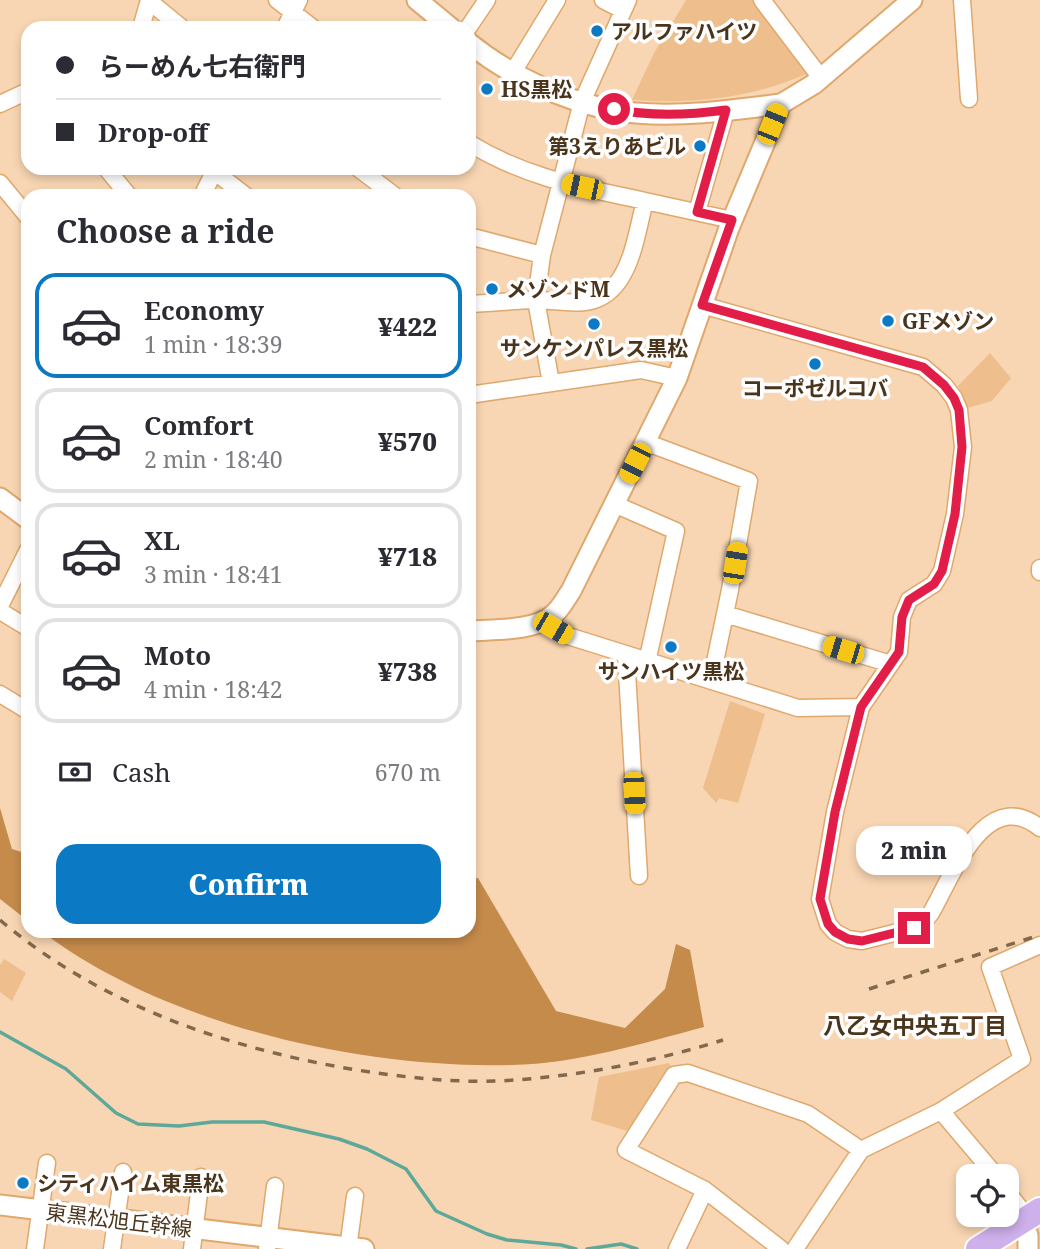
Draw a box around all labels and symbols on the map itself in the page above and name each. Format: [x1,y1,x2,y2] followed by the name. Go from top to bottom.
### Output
[611,17,757,45] place label: アルファハイツ
[589,23,605,39] marker: アルファハイツ
[501,75,572,103] place label: HS黒松
[479,81,495,97] marker: HS黒松
[598,93,630,125] route start
[755,101,790,147] car
[548,132,686,160] place label: 第3えりあビル
[692,138,708,154] marker: 第3えりあビル
[560,172,605,202] car
[506,275,610,303] place label: メゾンドM
[484,281,500,297] marker: メゾンドM
[902,307,994,335] place label: GFメゾン
[880,313,896,329] marker: GFメゾン
[586,316,602,332] marker: サンケンパレス黒松
[500,334,688,362] place label: サンケンパレス黒松
[807,356,823,372] marker: コーポゼルコバ
[742,374,888,402] place label: コーポゼルコバ
[617,440,654,486] car
[722,541,749,585] car
[530,608,577,648] car
[820,634,867,666] car
[663,639,679,655] marker: サンハイツ黒松
[598,657,744,685] place label: サンハイツ黒松
[623,771,646,815] car
[856,827,972,876] callout: 2 min
[898,912,930,944] route end
[823,1009,1007,1041] district label: 八乙女中央五丁目
[37,1169,224,1197] place label: シティハイム東黒松
[15,1175,31,1191] marker: シティハイム東黒松
[44,1197,194,1243] street label: 東黒松旭丘幹線

